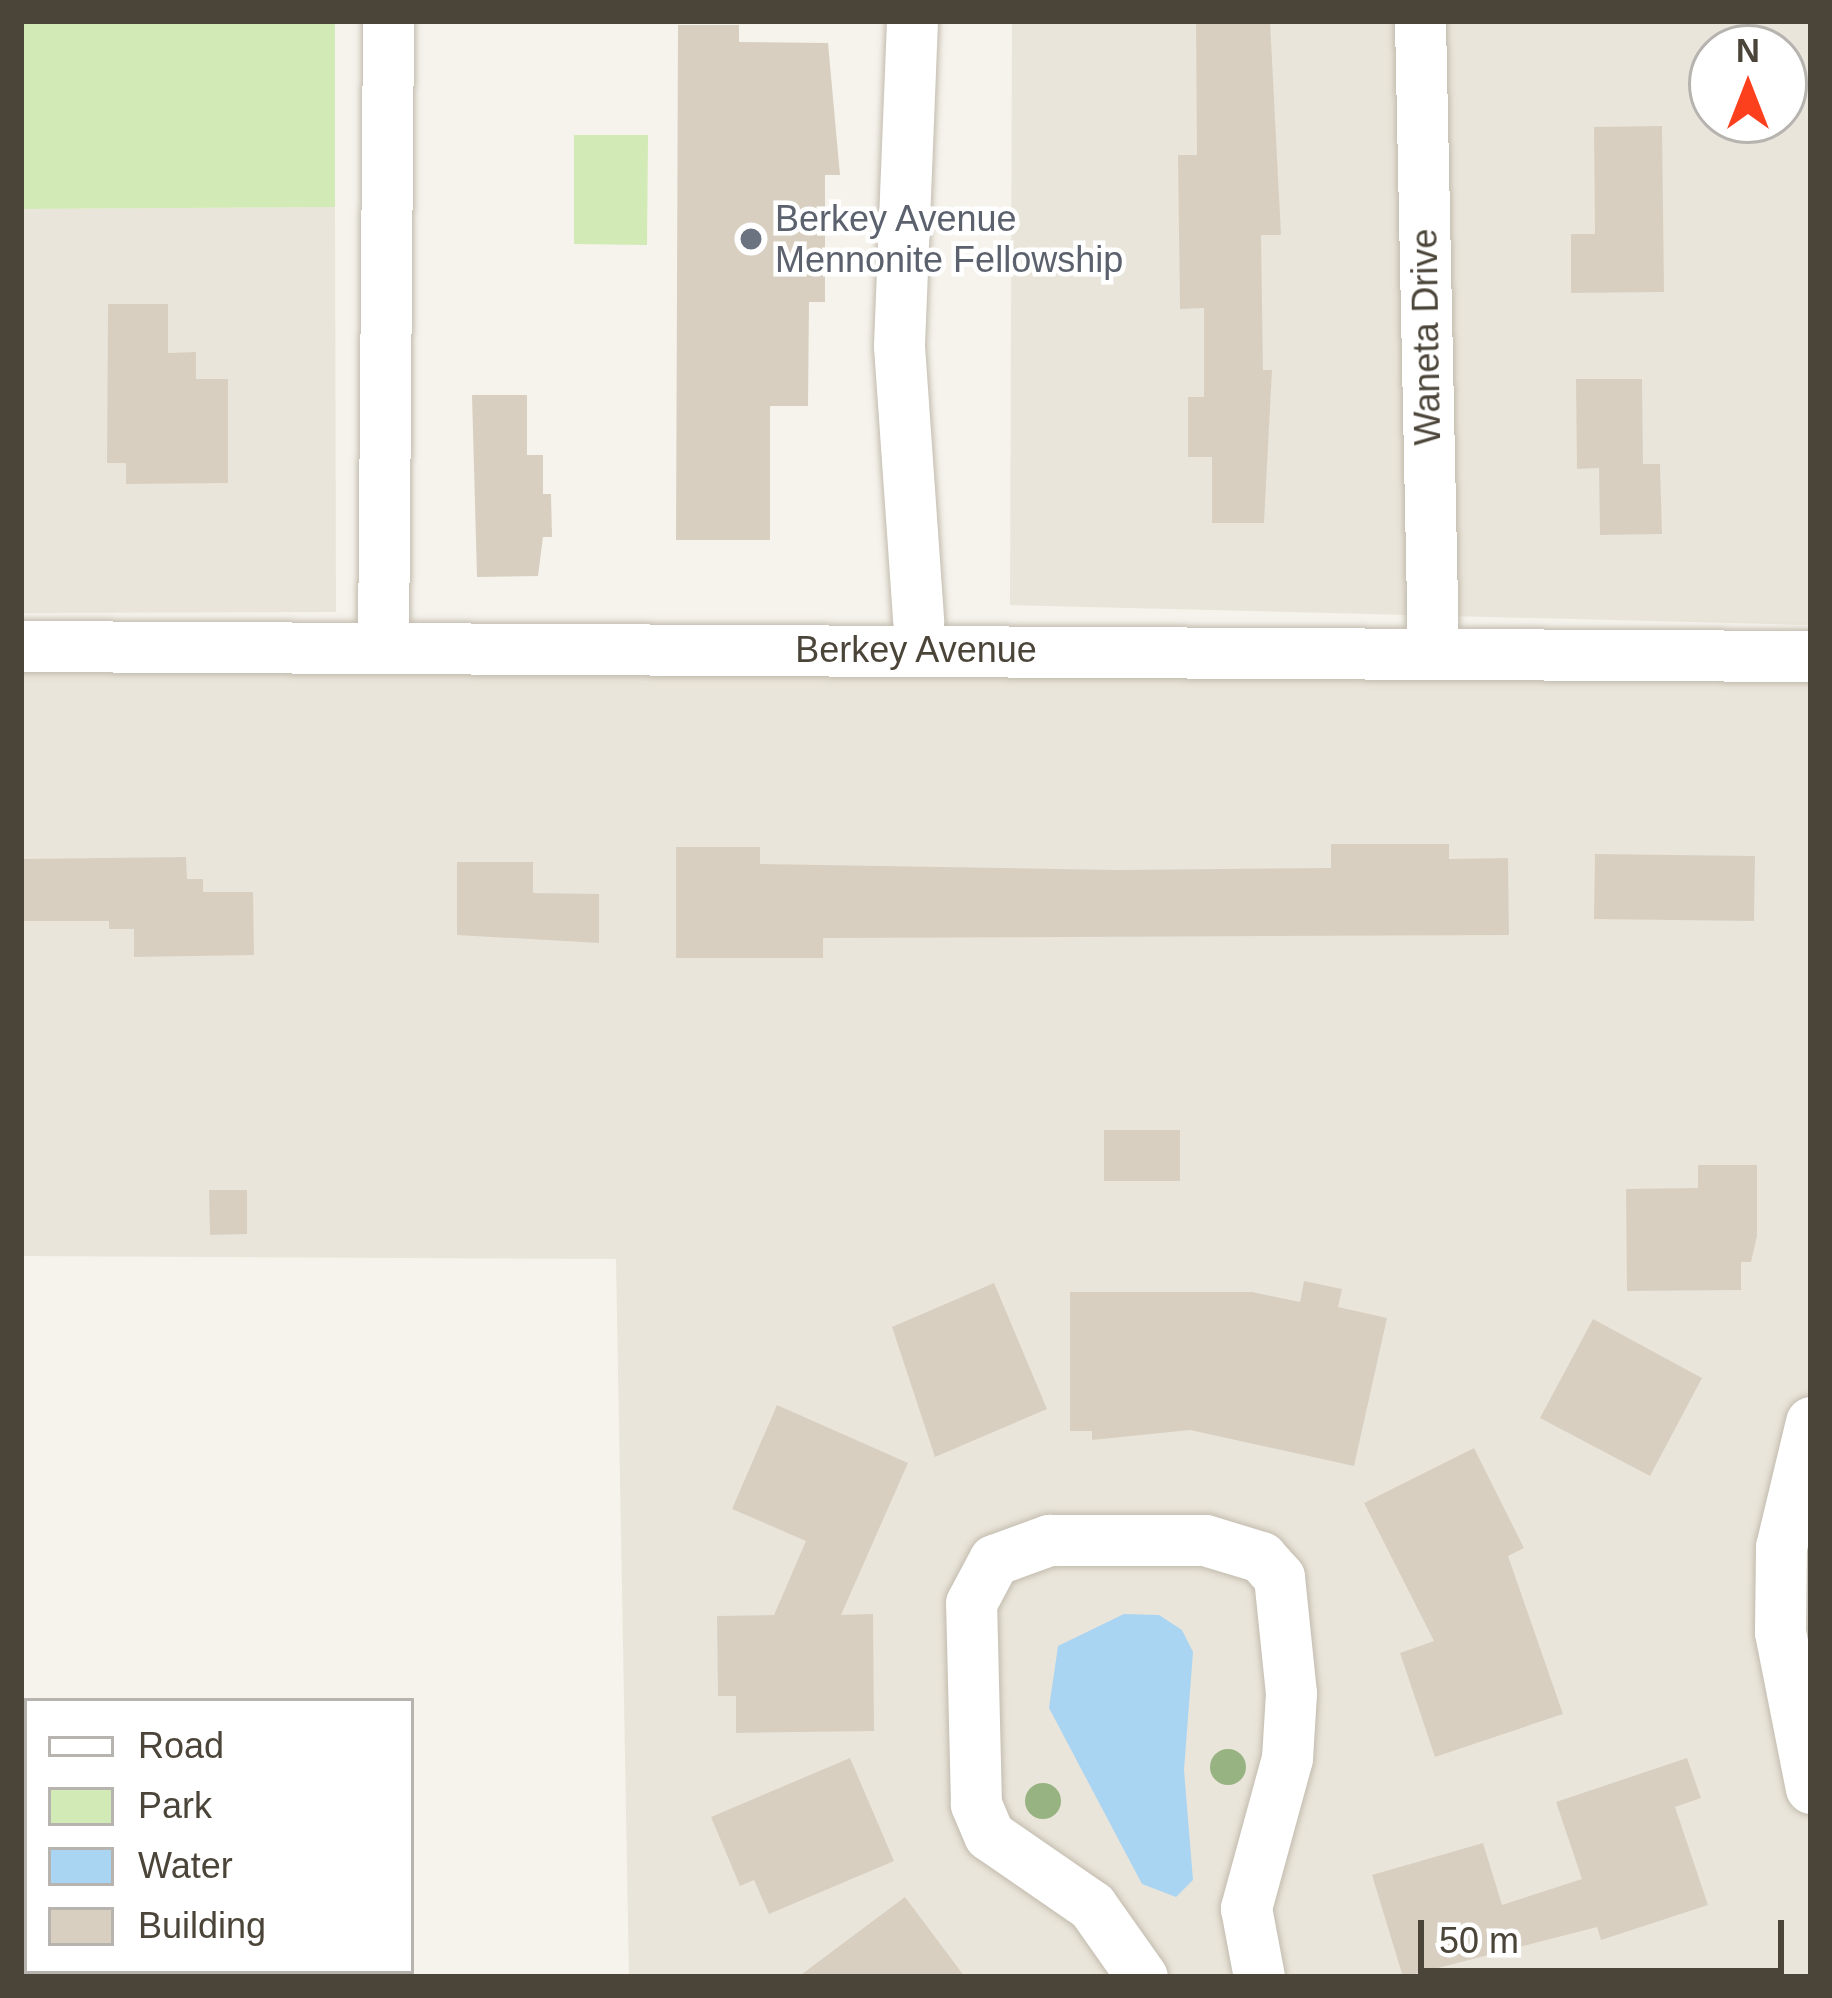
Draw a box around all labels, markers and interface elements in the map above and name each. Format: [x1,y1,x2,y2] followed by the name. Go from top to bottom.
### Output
[1688,24,1808,144] north arrow
[1736,32,1760,69] text: N
[775,196,1123,281] place label: Berkey Avenue Mennonite Fellowship
[738,226,764,252] marker: Berkey Avenue Mennonite Fellowship
[1403,228,1449,446] street label: Waneta Drive
[794,628,1038,672] street label: Berkey Avenue
[24,1698,414,1974] legend
[138,1725,224,1766] text: Road
[138,1785,212,1826] text: Park
[138,1845,233,1886] text: Water
[1424,1896,1790,1970] scale bar
[138,1905,266,1946] text: Building
[1439,1920,1519,1961] text: 50 m

